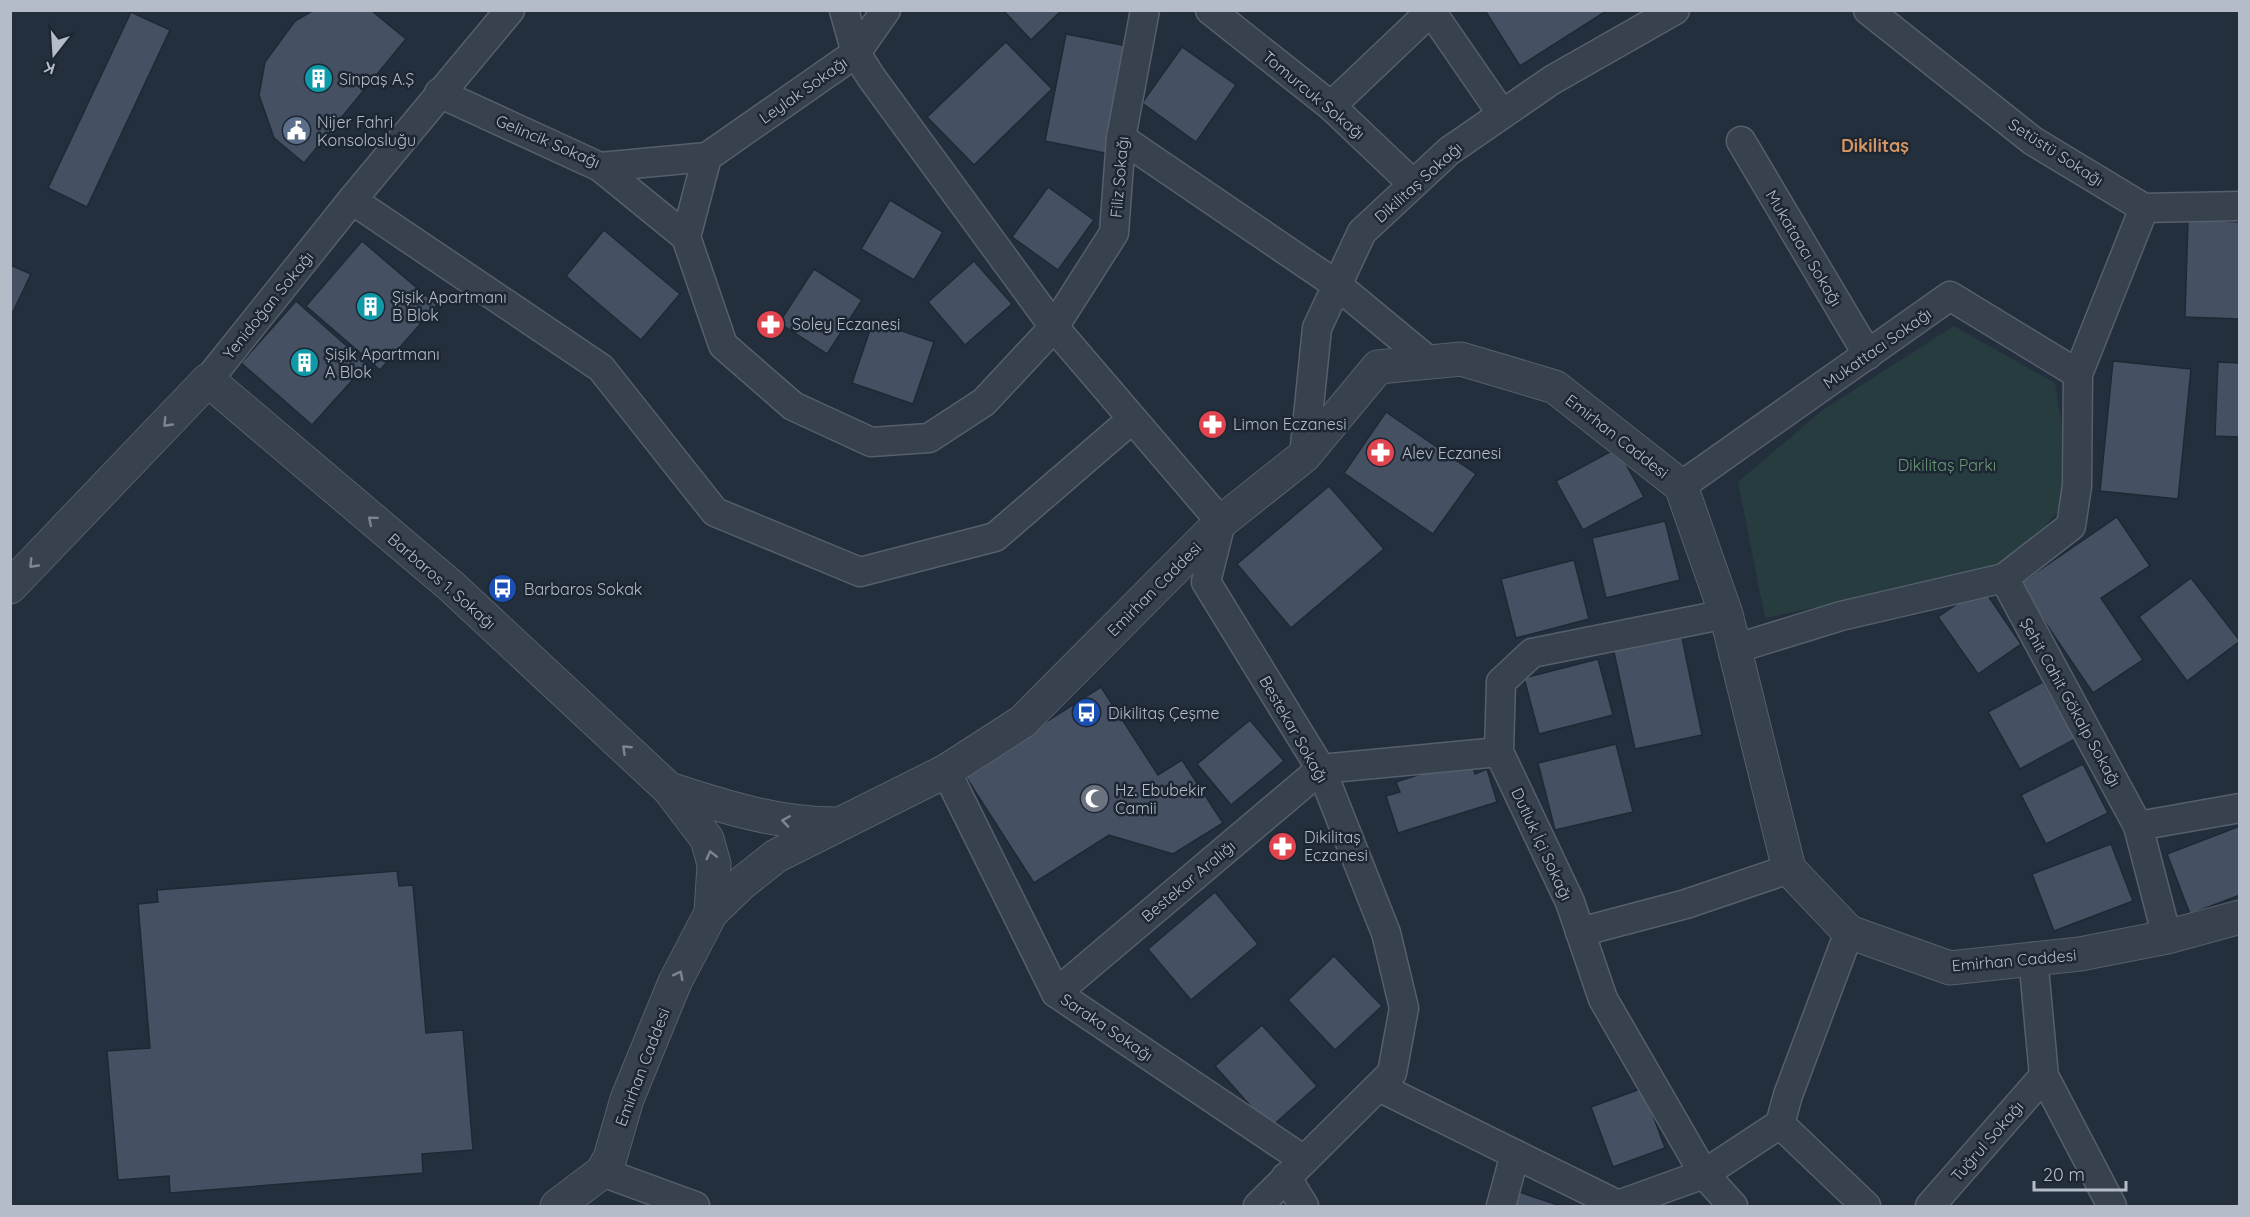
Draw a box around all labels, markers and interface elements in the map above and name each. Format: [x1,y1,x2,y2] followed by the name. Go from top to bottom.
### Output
[24,24,84,84] north arrow
[1259,46,1369,144] street label: Tomurcuk Sokağı
[755,52,851,128] street label: Leylak Sokağı
[42,57,58,79] text: K
[302,63,334,95] building icon: Sinpaş A.Ş
[339,69,414,89] place label: Sinpaş A.Ş
[493,110,603,172] street label: Gelincik Sokağı
[317,112,416,150] place label: Nijer Fahri Konsolosluğu
[2005,114,2107,190] street label: Setüstü Sokağı
[280,115,312,147] public building icon: Nijer Fahri Konsolosluğu
[1841,134,1909,157] district label: Dikilitaş
[1105,135,1133,219] street label: Filiz Sokağı
[1370,137,1466,227] street label: Dikilitaş Sokağı
[1761,186,1847,310] street label: Mukataacı Sokağı
[218,247,318,363] street label: Yenidoğan Sokağı
[392,287,507,325] place label: Şişik Apartmanı B Blok
[355,290,387,322] building icon: Şişik Apartmanı B Blok
[1819,303,1935,393] street label: Mukattacı Sokağı
[755,308,787,340] pharmacy icon: Soley Eczanesi
[792,314,900,334] place label: Soley Eczanesi
[325,344,440,382] place label: Şişik Apartmanı A Blok
[288,347,320,379] building icon: Şişik Apartmanı A Blok
[1562,390,1672,482] street label: Emirhan Caddesi
[1196,408,1228,440] pharmacy icon: Limon Eczanesi
[1233,414,1347,434] place label: Limon Eczanesi
[164,415,175,426] one-way arrow
[1365,437,1397,469] pharmacy icon: Alev Eczanesi
[1402,443,1502,463] place label: Alev Eczanesi
[1898,455,1996,475] park label: Dikilitaş Parkı
[368,516,379,527] one-way arrow
[384,529,500,633] street label: Barbaros 1. Sokağı
[1103,538,1205,640] street label: Emirhan Caddesi
[29,556,40,567] one-way arrow
[487,573,519,605] bus stop icon: Barbaros Sokak
[524,579,642,599] place label: Barbaros Sokak
[2016,614,2126,790] street label: Şehit Cahit Gökalp Sokağı
[1255,672,1333,786] street label: Bestekar Sokağı
[1071,697,1103,729] bus stop icon: Dikilitaş Çeşme
[1108,703,1220,723] place label: Dikilitaş Çeşme
[622,745,632,756] one-way arrow
[1115,780,1206,818] place label: Hz. Ebubekir Camii
[1078,783,1110,815] mosque icon: Hz. Ebubekir Camii
[1507,784,1577,904] street label: Dutluk İçi Sokağı
[781,815,791,827] one-way arrow
[1304,827,1368,865] place label: Dikilitaş Eczanesi
[1267,830,1299,862] pharmacy icon: Dikilitaş Eczanesi
[1137,836,1239,926] street label: Bestekar Aralığı
[706,850,719,860] one-way arrow
[1951,945,2077,975] street label: Emirhan Caddesi
[671,971,683,982] one-way arrow
[1057,989,1157,1065] street label: Saraka Sokağı
[610,1005,674,1129] street label: Emirhan Caddesi
[1947,1097,2027,1185] street label: Tuğrul Sokağı
[2034,1154,2126,1192] scale bar
[2043,1163,2085,1186] text: 20 m

